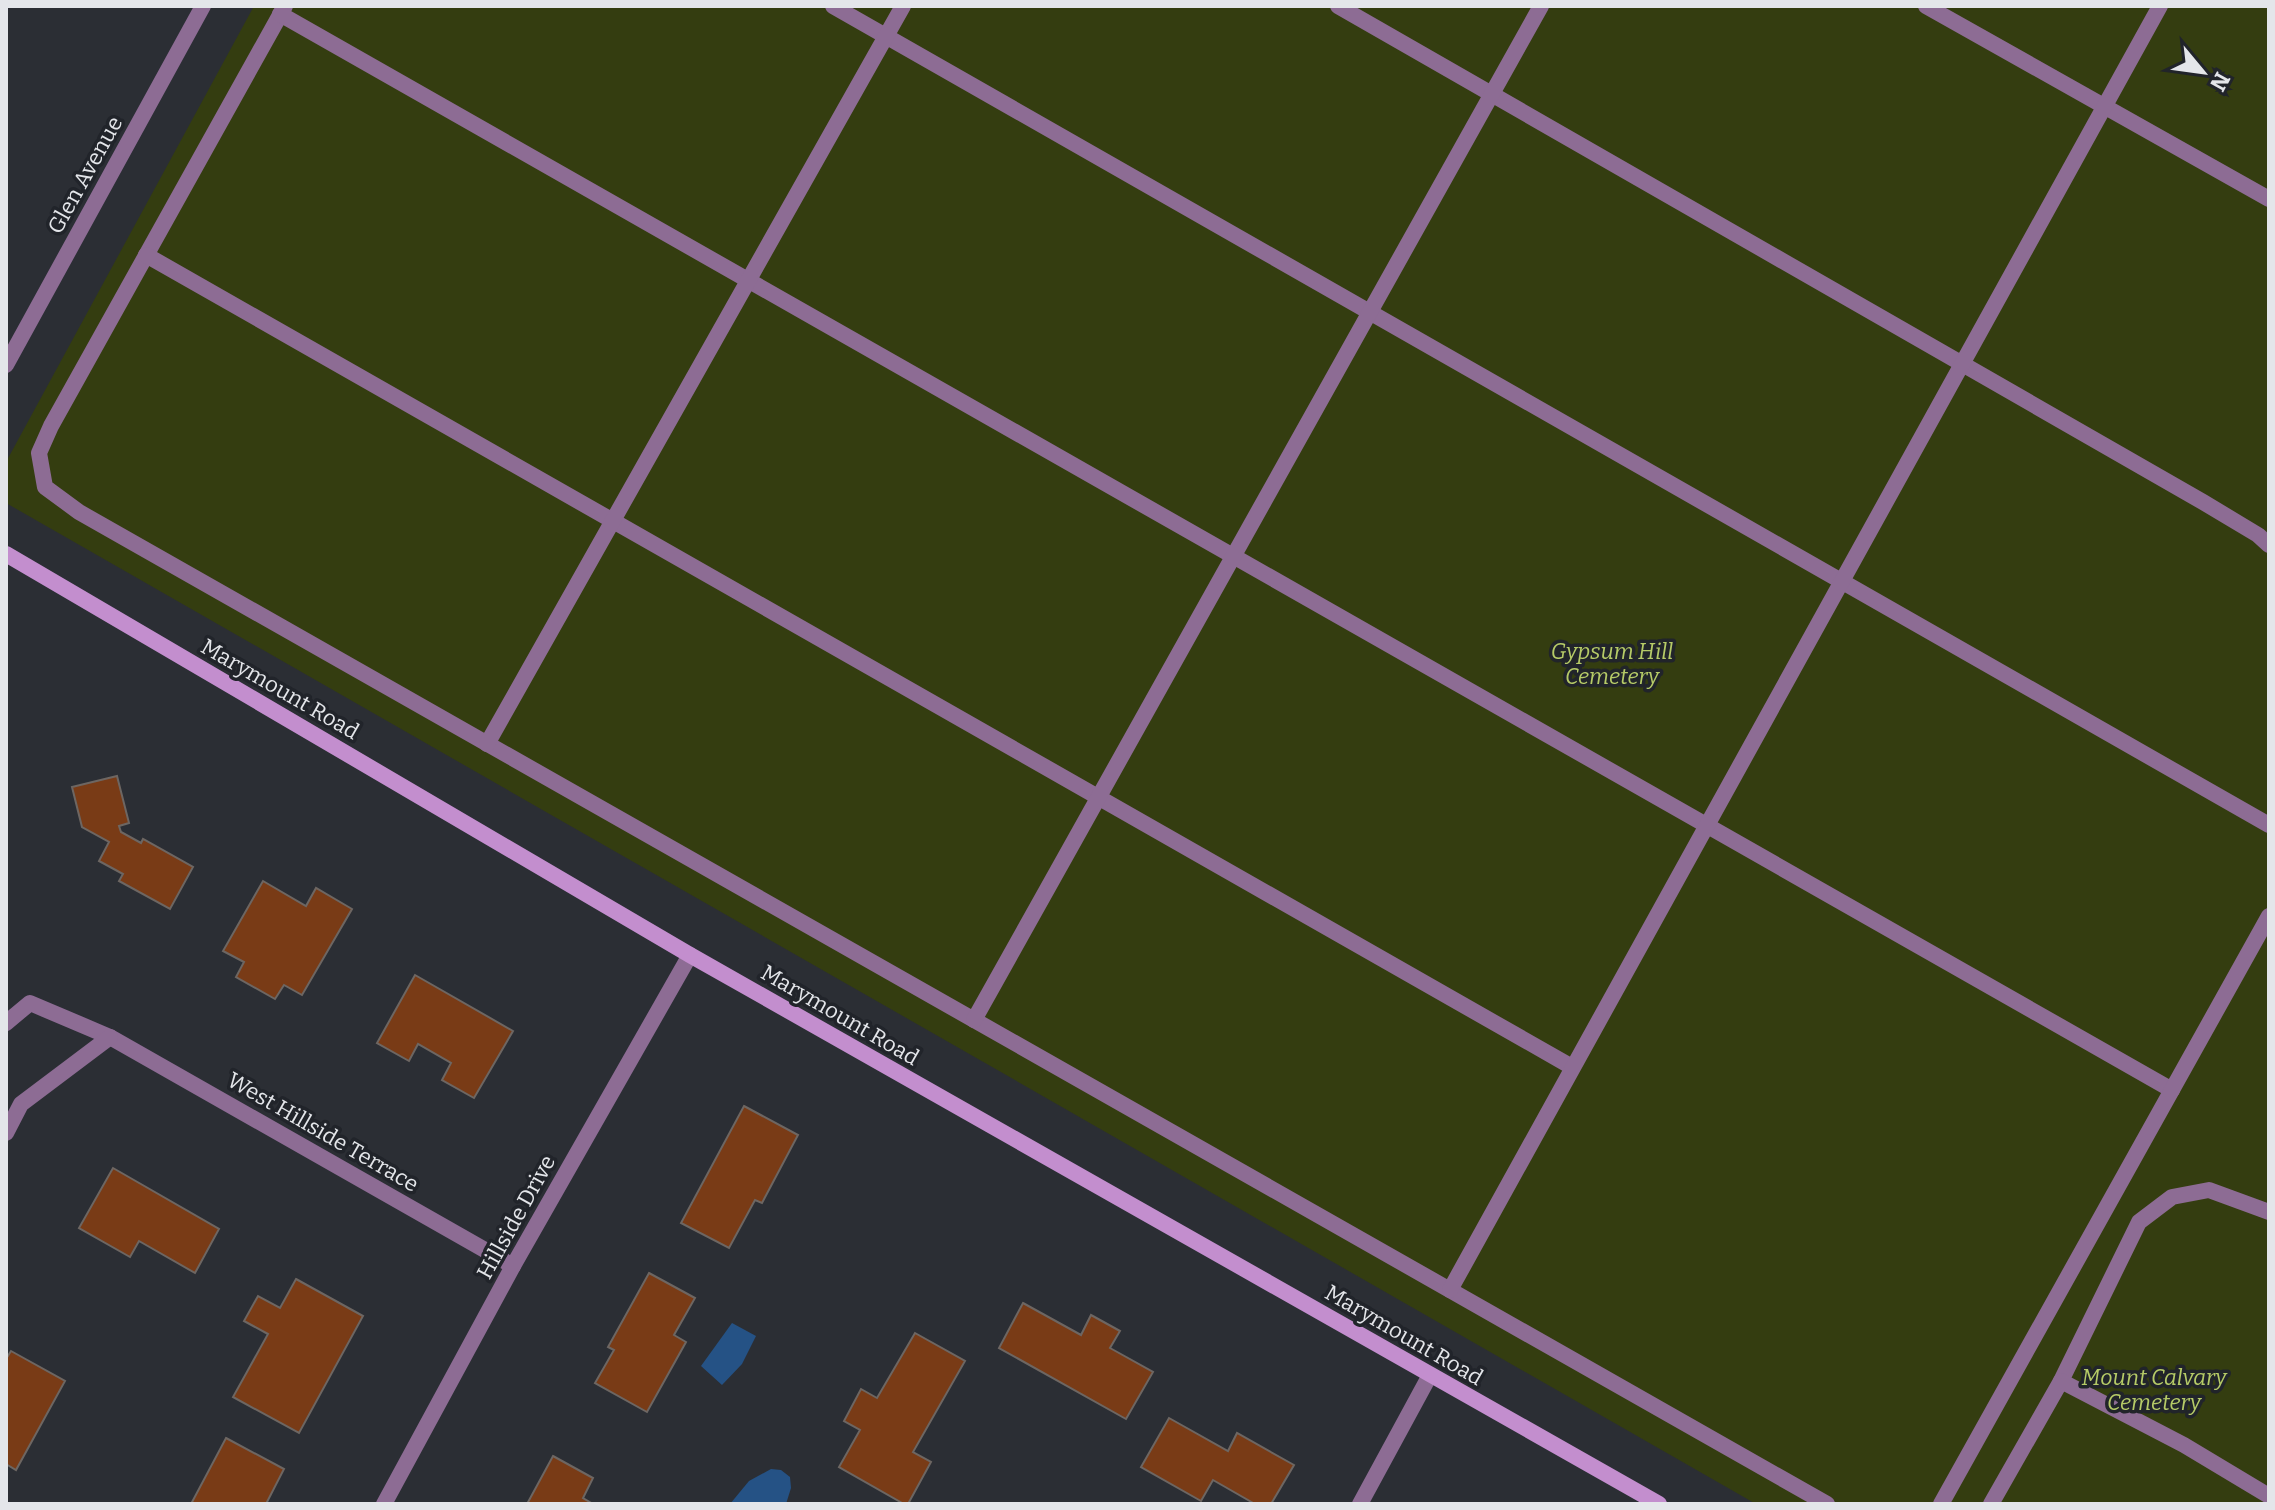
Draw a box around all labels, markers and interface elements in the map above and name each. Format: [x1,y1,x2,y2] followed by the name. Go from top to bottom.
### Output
[2163,32,2243,112] north arrow
[2204,67,2236,95] text: N
[42,112,128,238] street label: Glen Avenue
[196,633,364,745] street label: Marymount Road
[1551,638,1673,690] park label: Gypsum Hill Cemetery
[756,959,924,1071] street label: Marymount Road
[223,1066,423,1198] street label: West Hillside Terrace
[471,1150,561,1284] street label: Hillside Drive
[1320,1279,1488,1391] street label: Marymount Road
[2081,1364,2228,1416] park label: Mount Calvary Cemetery

